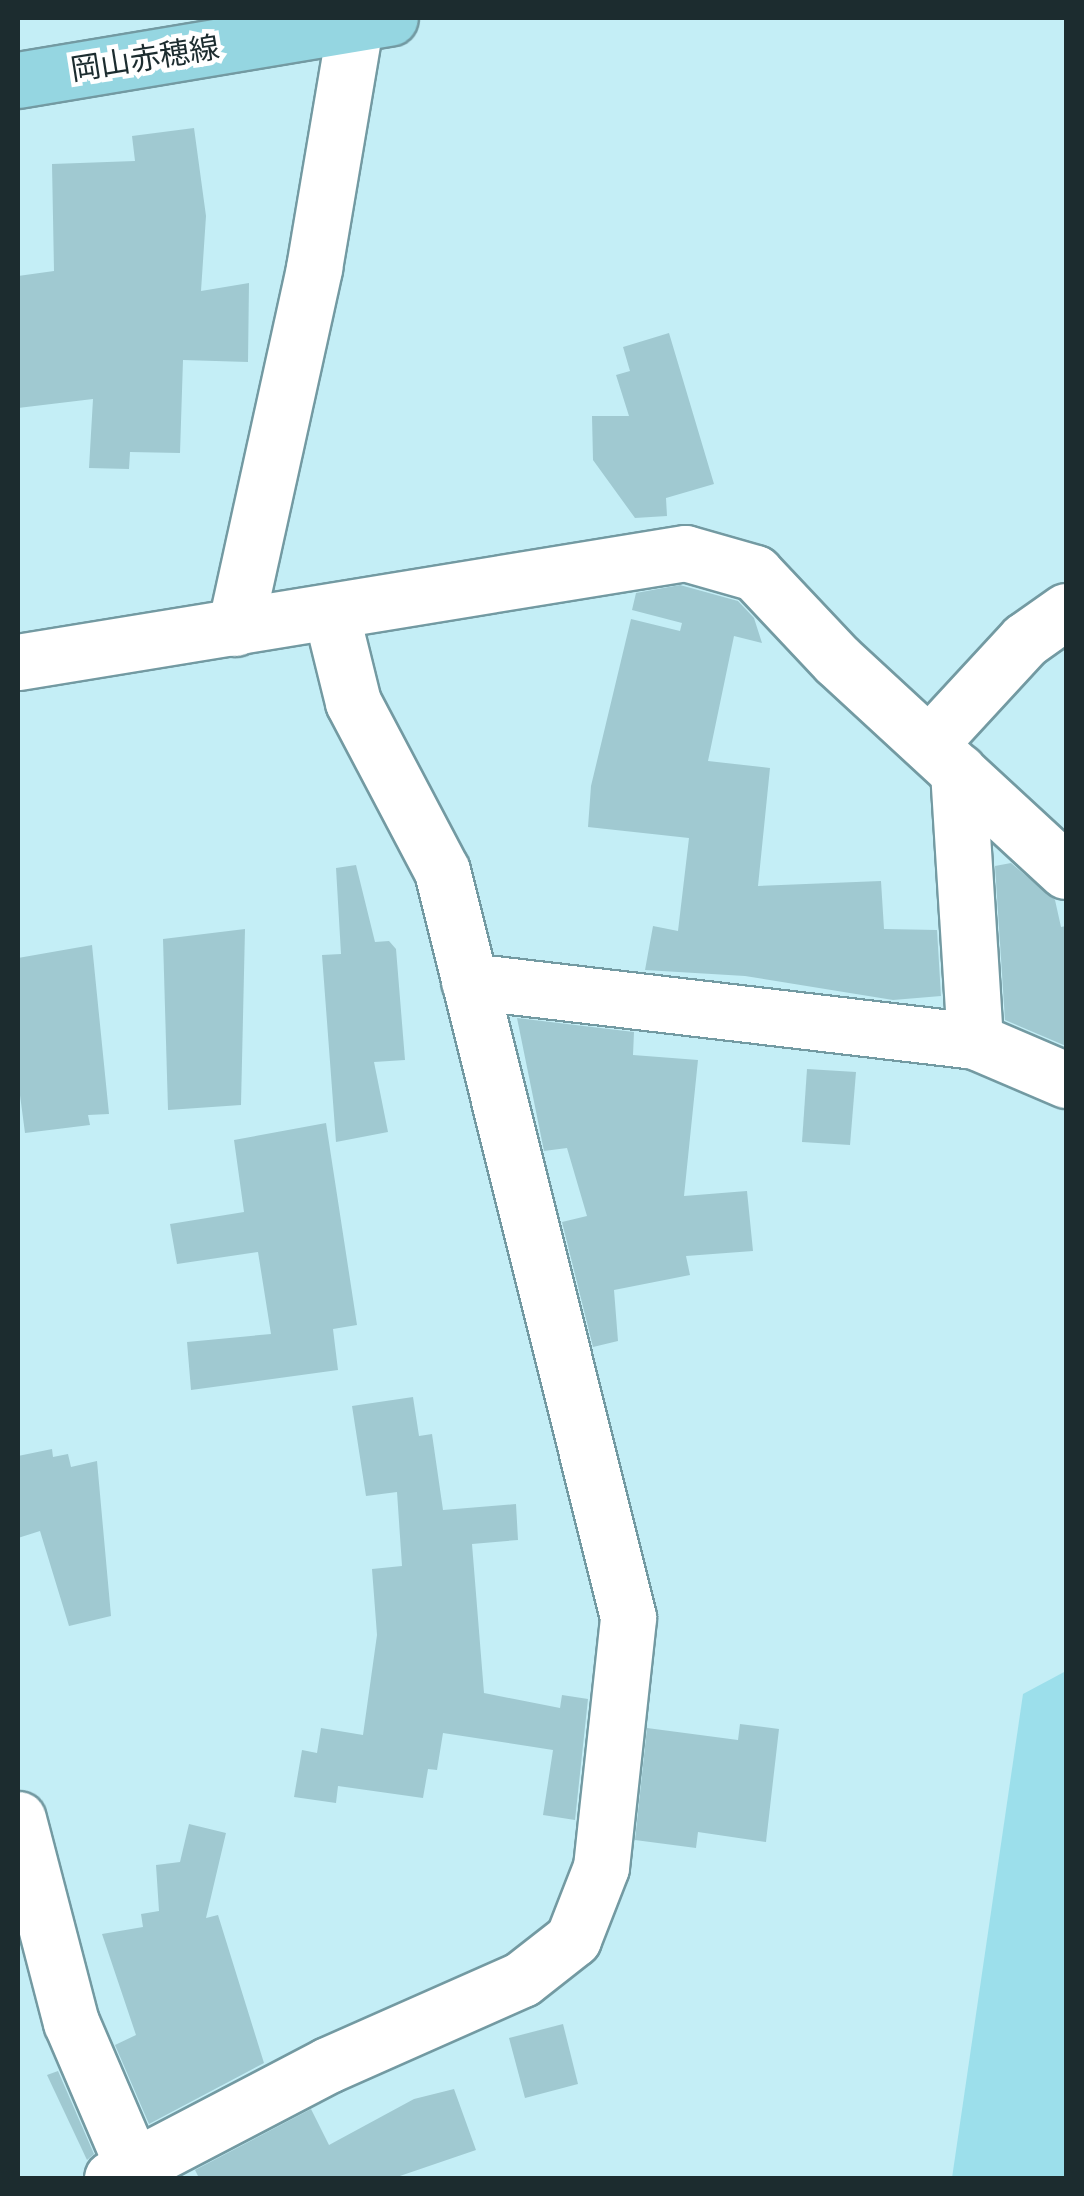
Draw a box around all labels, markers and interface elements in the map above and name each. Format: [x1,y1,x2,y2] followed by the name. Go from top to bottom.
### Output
[68,29,222,89] street label: 岡山赤穂線

